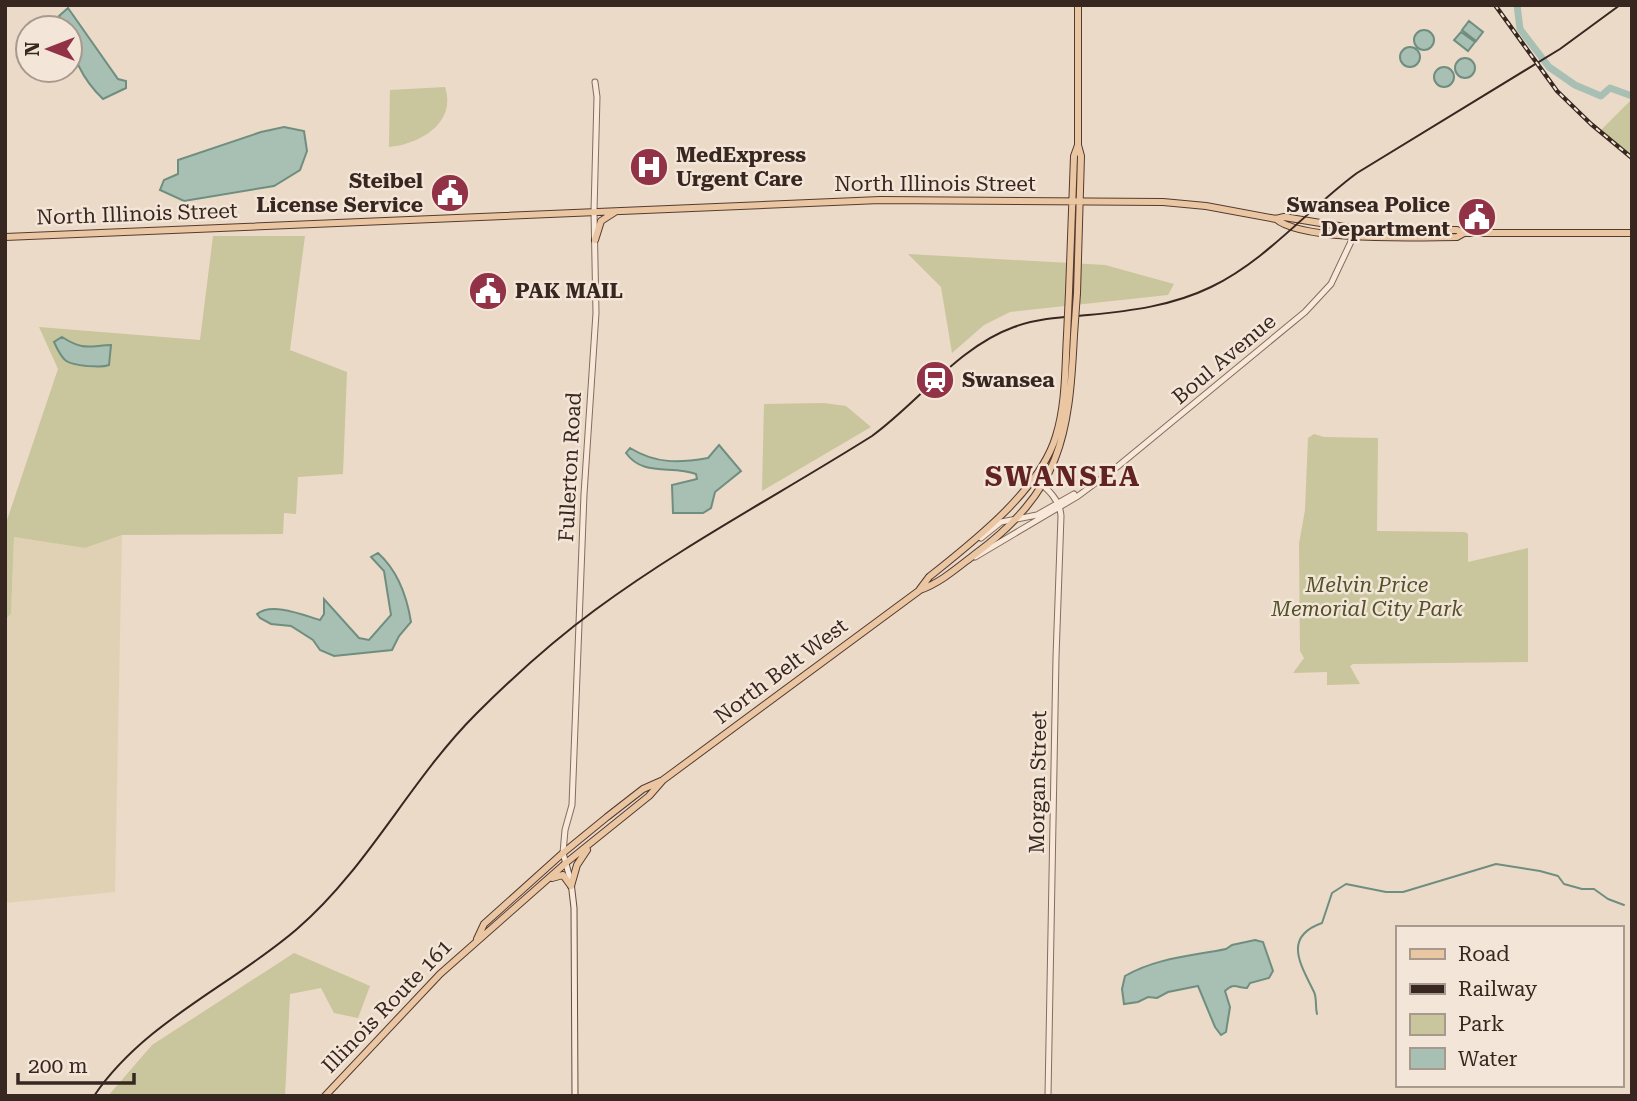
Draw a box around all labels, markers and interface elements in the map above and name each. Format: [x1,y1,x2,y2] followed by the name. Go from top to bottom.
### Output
[14,14,84,84] north arrow
[21,41,44,56] text: N
[676,143,806,191] place label: MedExpress Urgent Care
[628,146,670,188] hospital icon: MedExpress Urgent Care
[256,169,423,217] place label: Steibel License Service
[429,172,471,214] public building icon: Steibel License Service
[834,172,1036,196] street label: North Illinois Street
[1286,193,1450,241] place label: Swansea Police Department
[1456,196,1498,238] public building icon: Swansea Police Department
[36,198,238,230] street label: North Illinois Street
[467,270,509,312] public building icon: PAK MAIL
[515,279,623,303] place label: PAK MAIL
[1168,309,1280,409] street label: Boul Avenue
[914,359,956,401] station icon: Swansea
[962,368,1055,392] place label: Swansea
[554,391,586,543] street label: Fullerton Road
[985,460,1141,493] district label: SWANSEA
[1270,573,1463,621] park label: Melvin Price Memorial City Park
[710,613,852,729] street label: North Belt West
[1025,710,1051,854] street label: Morgan Street
[1396,926,1623,1087] legend
[317,934,457,1078] street label: Illinois Route 161
[1458,942,1510,966] text: Road
[1458,977,1538,1001] text: Railway
[1458,1012,1504,1036] text: Park
[18,1042,133,1086] scale bar
[1458,1047,1518,1071] text: Water
[28,1054,88,1078] text: 200 m

